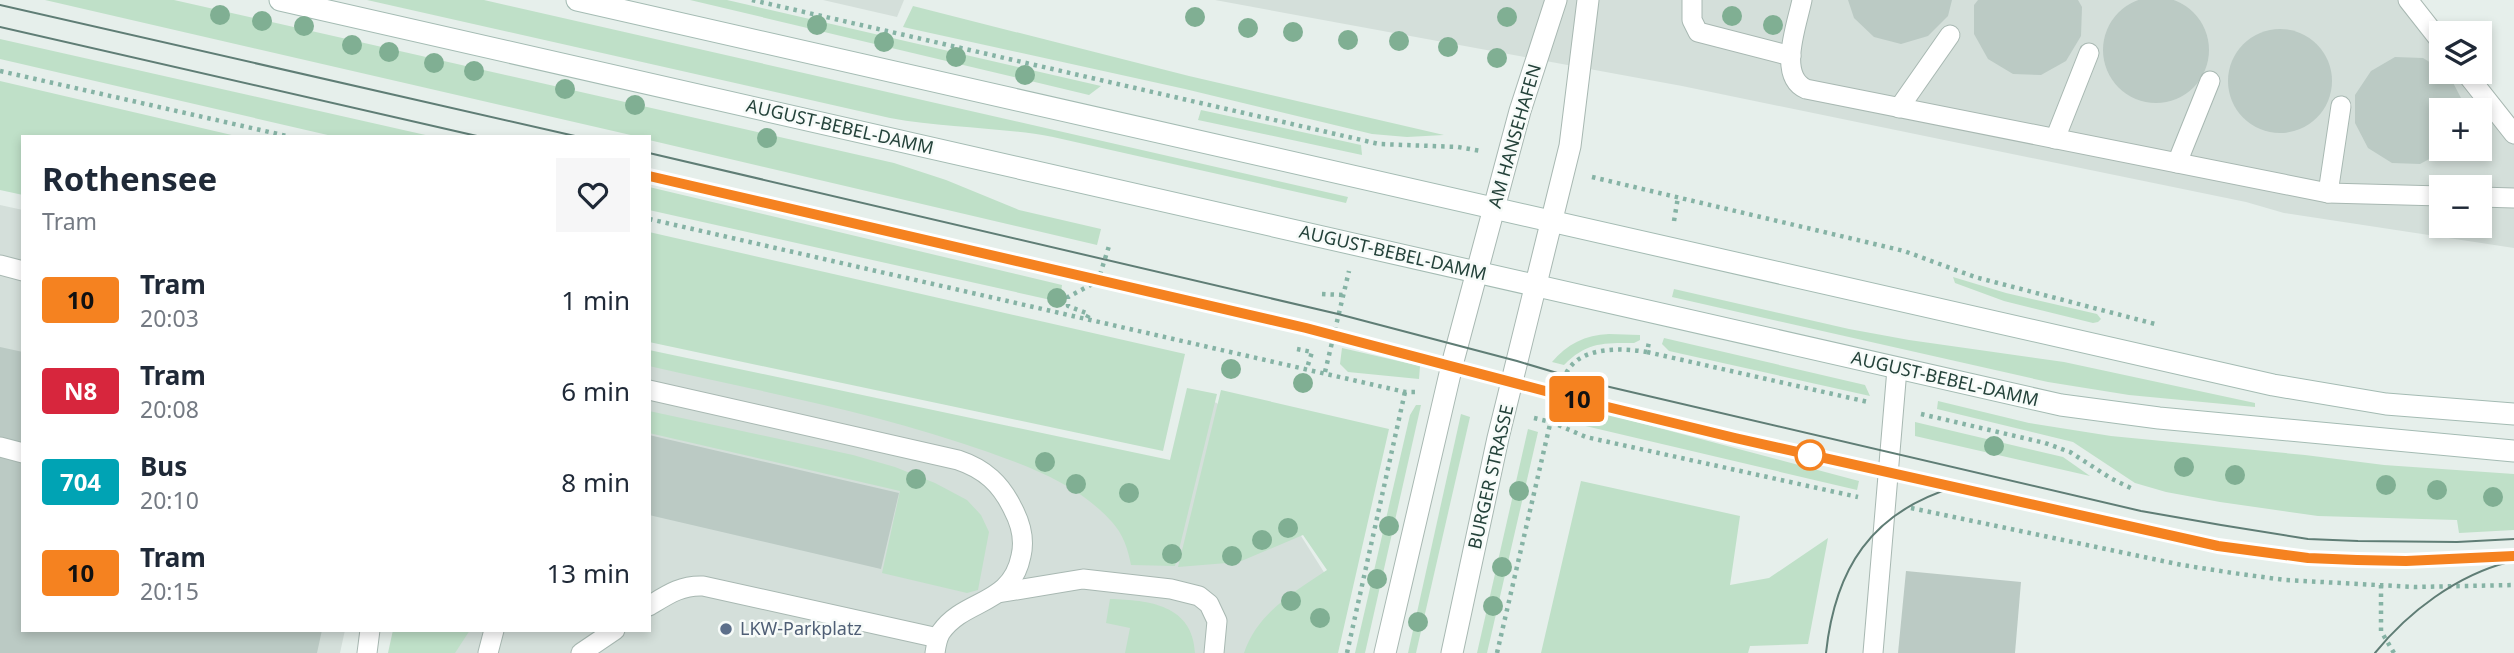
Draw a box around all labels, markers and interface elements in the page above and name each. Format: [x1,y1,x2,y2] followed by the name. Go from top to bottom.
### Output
[2429,21,2492,238] map controls
[2429,21,2492,84] button: layers
[1482,61,1546,211] street label: AM HANSEHAFEN
[744,93,936,159] street label: AUGUST-BEBEL-DAMM
[2429,98,2492,161] button: +
[42,156,217,201] text: Rothensee
[556,158,630,232] button: heart
[2429,175,2492,238] button: −
[42,205,97,237] text: Tram
[1297,219,1489,285] street label: AUGUST-BEBEL-DAMM
[140,266,206,302] text: Tram
[561,282,630,318] text: 1 min
[67,283,94,316] text: 10
[140,302,199,334] text: 20:03
[1849,345,2041,411] street label: AUGUST-BEBEL-DAMM
[140,357,206,393] text: Tram
[561,373,630,409] text: 6 min
[64,374,97,407] text: N8
[1546,376,1608,422] line badge: 10
[1563,382,1591,415] text: 10
[140,393,199,425] text: 20:08
[1462,402,1518,551] street label: BURGER STRASSE
[1795,440,1825,470] unlabelled marker
[140,448,187,484] text: Bus
[561,464,630,500] text: 8 min
[60,465,101,498] text: 704
[140,484,199,516] text: 20:10
[140,539,206,575] text: Tram
[546,555,630,591] text: 13 min
[67,556,94,589] text: 10
[140,575,199,607] text: 20:15
[740,616,862,640] place label: LKW-Parkplatz
[718,621,734,637] marker: LKW-Parkplatz

